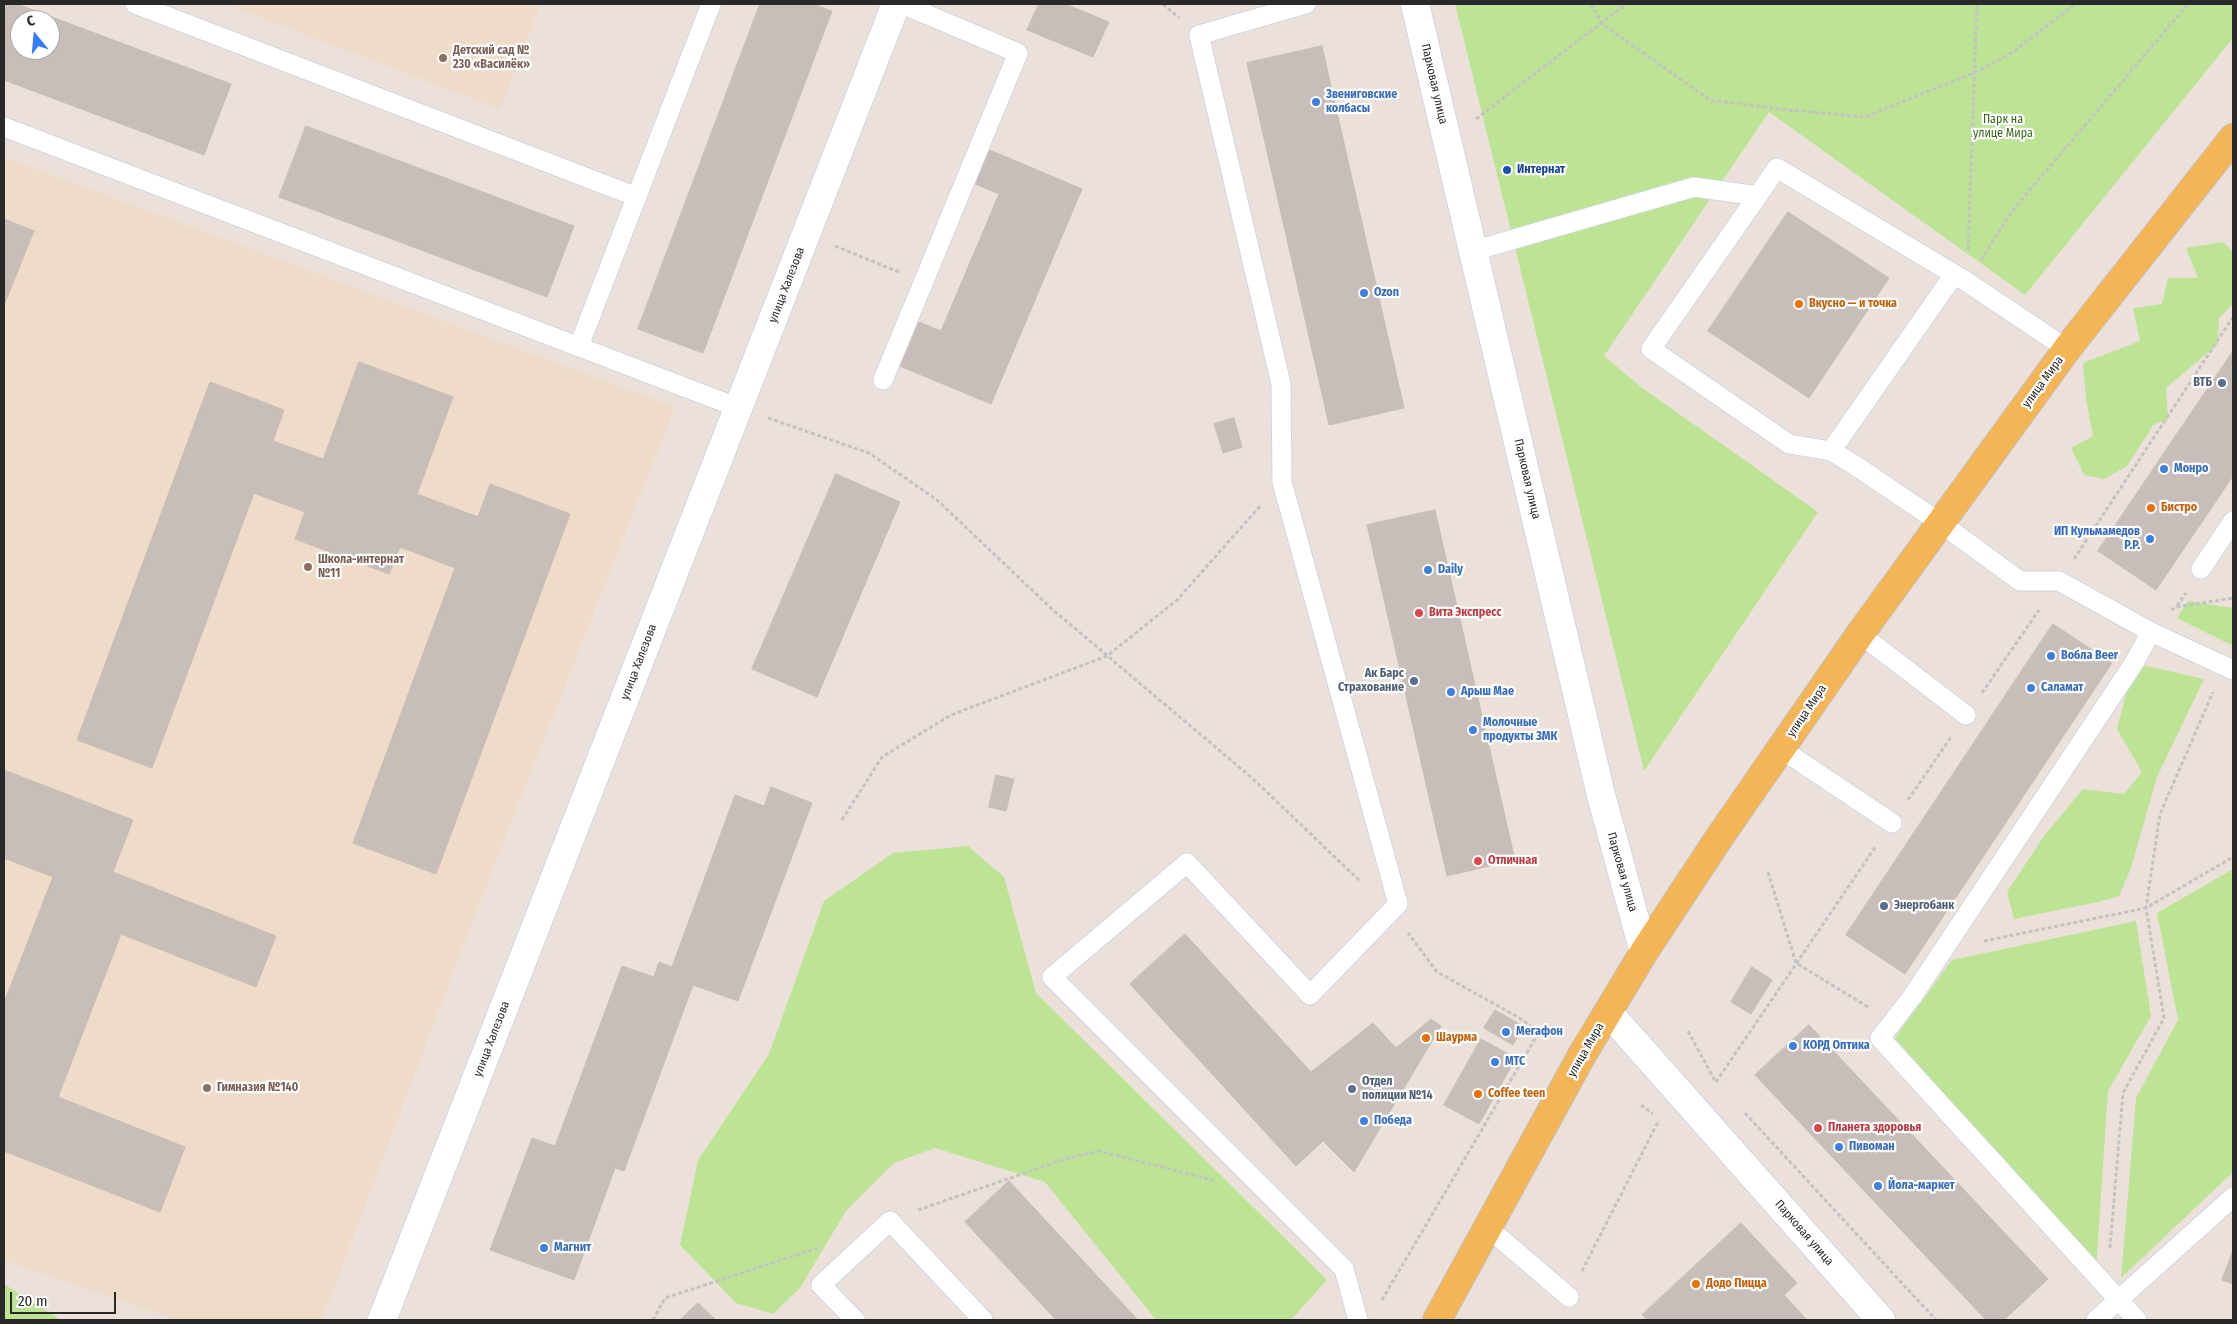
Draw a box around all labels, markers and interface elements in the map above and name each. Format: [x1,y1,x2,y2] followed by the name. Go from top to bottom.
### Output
[10,10,60,60] north arrow
[25,12,37,30] text: С
[1418,42,1450,126] street label: Парковая улица
[453,44,530,72] place label: Детский сад № 230 «Василёк»
[437,52,449,64] marker: Детский сад № 230 «Василёк»
[1326,88,1397,116] place label: Звениговские колбасы
[1310,96,1322,108] marker: Звениговские колбасы
[1973,113,2033,141] park label: Парк на улице Мира
[1517,163,1565,177] place label: Интернат
[1501,164,1513,176] marker: Интернат
[766,245,808,325] street label: улица Халезова
[1374,286,1399,300] place label: Ozon
[1358,287,1370,299] marker: Ozon
[1809,297,1897,311] place label: Вкусно — и точка
[1793,298,1805,310] marker: Вкусно — и точка
[2020,353,2066,411] street label: улица Мира
[2193,376,2212,390] place label: ВТБ
[2216,377,2228,389] marker: ВТБ
[1511,437,1543,521] street label: Парковая улица
[2174,462,2208,476] place label: Монро
[2158,463,2170,475] marker: Монро
[2161,501,2197,515] place label: Бистро
[2145,502,2157,514] marker: Бистро
[2054,525,2140,553] place label: ИП Кульмамедов Р.Р.
[2144,533,2156,545] marker: ИП Кульмамедов Р.Р.
[318,553,404,581] place label: Школа-интернат №11
[302,561,314,573] marker: Школа-интернат №11
[1438,563,1463,577] place label: Daily
[1422,564,1434,576] marker: Daily
[1429,606,1502,620] place label: Вита Экспресс
[1413,607,1425,619] marker: Вита Экспресс
[618,622,660,702] street label: улица Халезова
[2061,649,2118,663] place label: Вобла Beer
[2045,650,2057,662] marker: Вобла Beer
[1338,667,1404,695] place label: Ак Барс Страхование
[1408,675,1420,687] marker: Ак Барс Страхование
[2041,681,2084,695] place label: Саламат
[1784,682,1830,740] street label: улица Мира
[2025,682,2037,694] marker: Саламат
[1461,685,1514,699] place label: Арыш Мае
[1445,686,1457,698] marker: Арыш Мае
[1483,716,1557,744] place label: Молочные продукты ЗМК
[1467,724,1479,736] marker: Молочные продукты ЗМК
[1604,831,1640,913] street label: Парковая улица
[1488,854,1537,868] place label: Отличная
[1472,855,1484,867] marker: Отличная
[1894,899,1954,913] place label: Энергобанк
[1878,900,1890,912] marker: Энергобанк
[471,999,513,1079] street label: улица Халезова
[1565,1020,1607,1080] street label: улица Мира
[1516,1025,1563,1039] place label: Мегафон
[1500,1026,1512,1038] marker: Мегафон
[1436,1031,1477,1045] place label: Шаурма
[1420,1032,1432,1044] marker: Шаурма
[1803,1039,1870,1053] place label: КОРД Оптика
[1787,1040,1799,1052] marker: КОРД Оптика
[1505,1055,1525,1069] place label: МТС
[1489,1056,1501,1068] marker: МТС
[1362,1075,1433,1103] place label: Отдел полиции №14
[217,1081,298,1095] place label: Гимназия №140
[201,1082,213,1094] marker: Гимназия №140
[1346,1083,1358,1095] marker: Отдел полиции №14
[1488,1087,1545,1101] place label: Coffee teen
[1472,1088,1484,1100] marker: Coffee teen
[1374,1114,1412,1128] place label: Победа
[1358,1115,1370,1127] marker: Победа
[1828,1121,1921,1135] place label: Планета здоровья
[1812,1122,1824,1134] marker: Планета здоровья
[1849,1140,1895,1154] place label: Пивоман
[1833,1141,1845,1153] marker: Пивоман
[1888,1179,1955,1193] place label: Йола-маркет
[1872,1180,1884,1192] marker: Йола-маркет
[1772,1197,1836,1269] street label: Парковая улица
[554,1241,591,1255] place label: Магнит
[538,1242,550,1254] marker: Магнит
[1706,1277,1767,1291] place label: Додо Пицца
[1690,1278,1702,1290] marker: Додо Пицца
[12,1282,119,1314] scale bar
[18,1292,48,1310] text: 20 m

